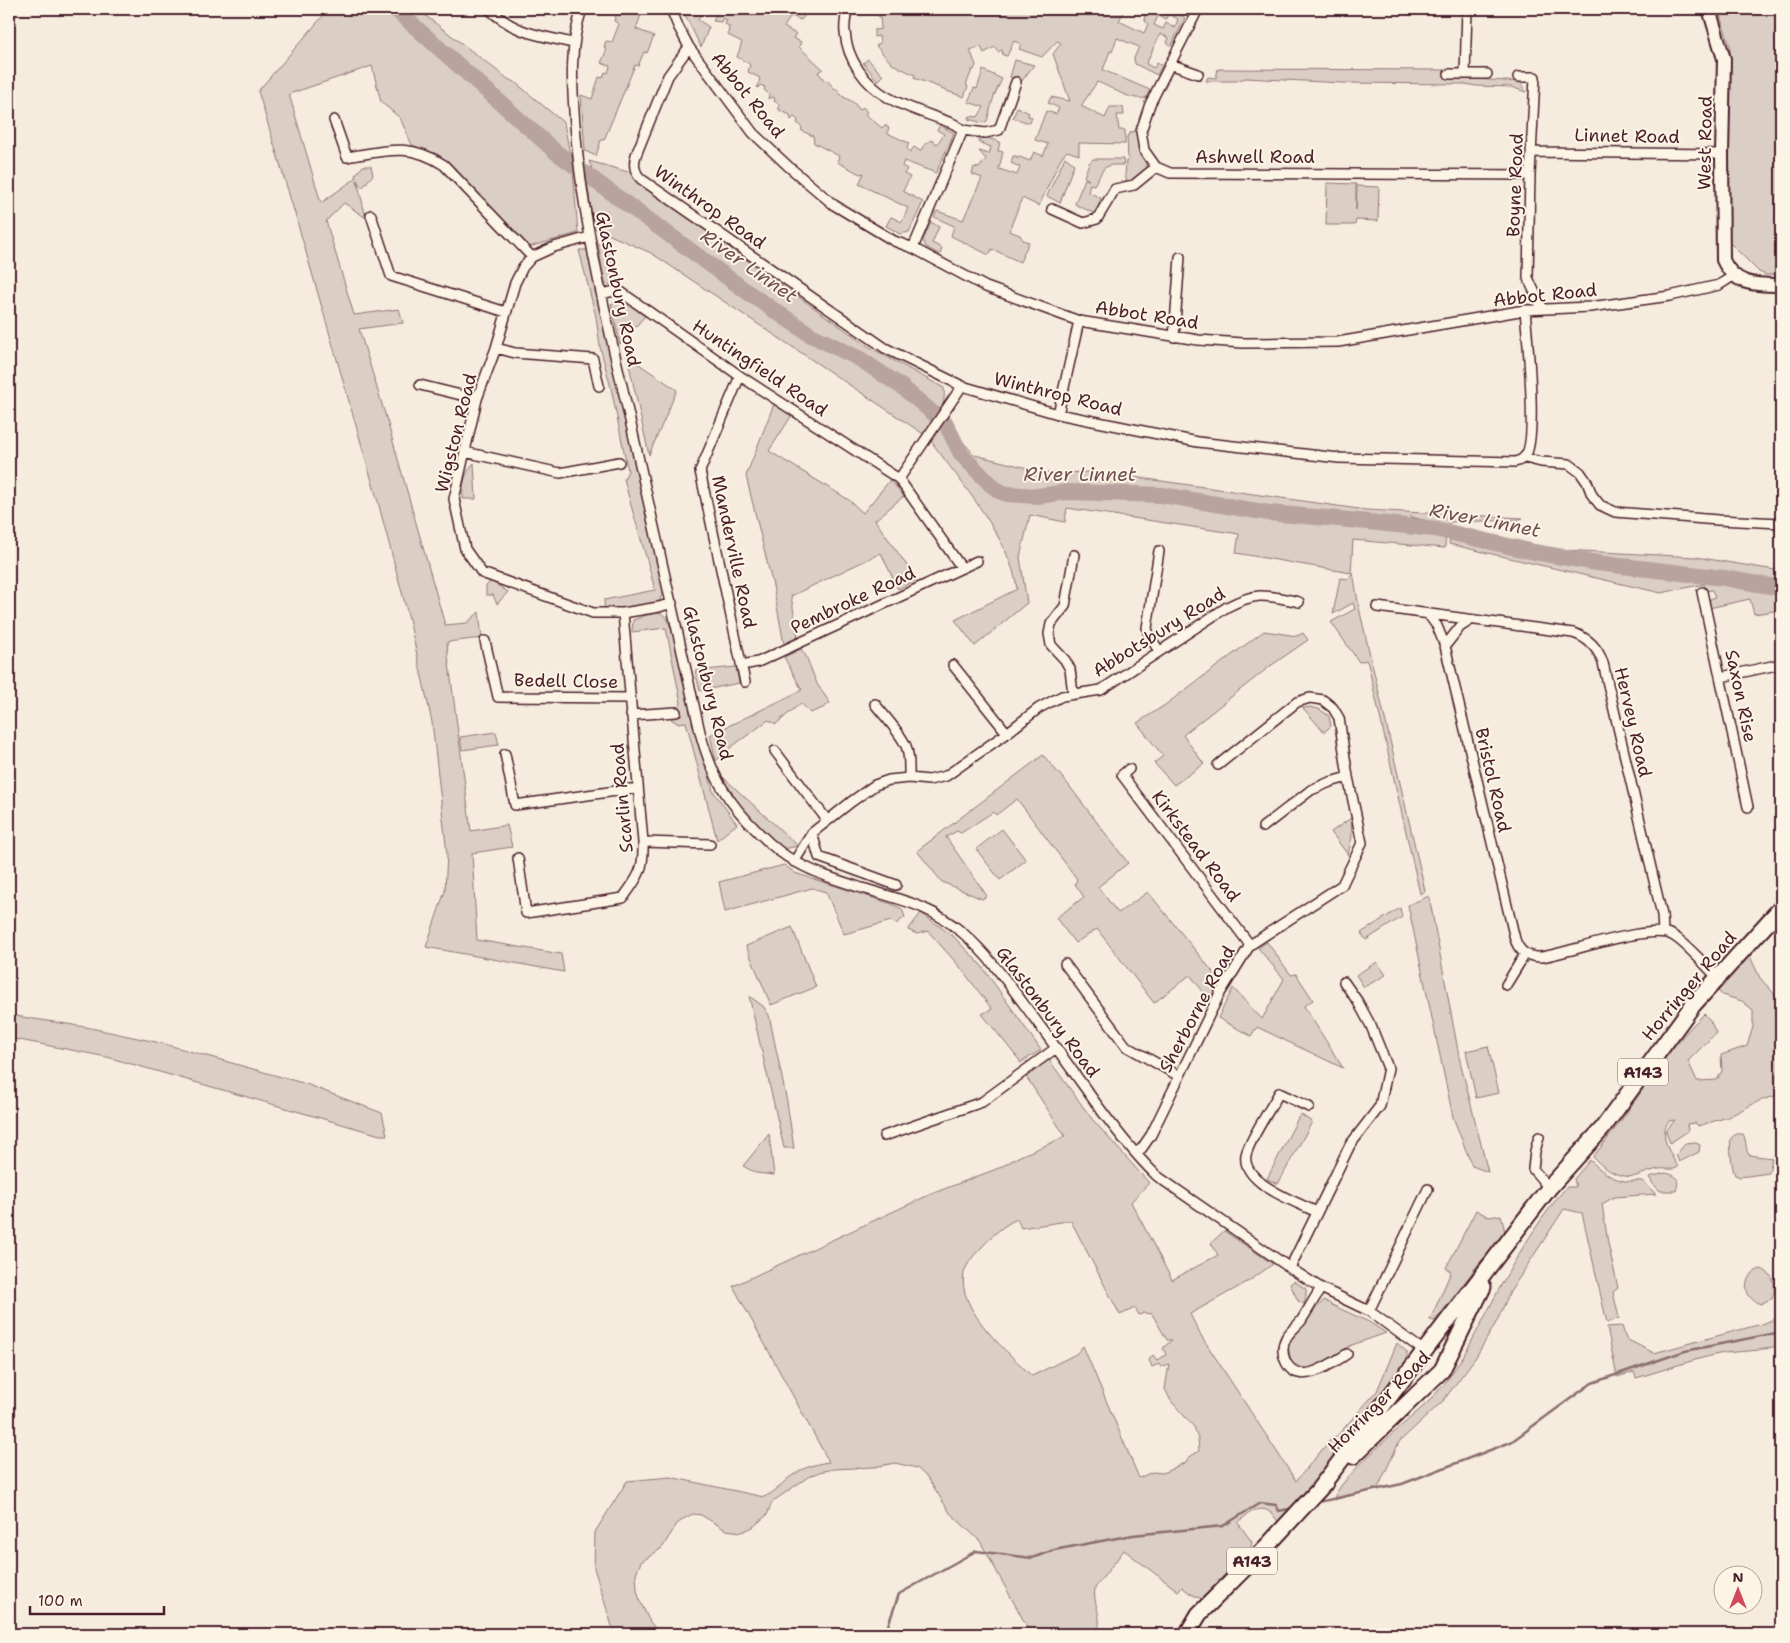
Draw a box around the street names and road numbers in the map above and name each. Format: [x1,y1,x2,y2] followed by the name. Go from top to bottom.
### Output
[706,47,790,143] street label: Abbot Road
[1692,96,1718,190] street label: West Road
[1574,123,1680,149] street label: Linnet Road
[1501,133,1529,237] street label: Boyne Road
[1195,145,1315,169] street label: Ashwell Road
[649,160,771,254] street label: Winthrop Road
[590,209,646,369] street label: Glastonbury Road
[1492,278,1598,312] street label: Abbot Road
[1094,295,1200,335] street label: Abbot Road
[688,314,832,422] street label: Huntingfield Road
[991,366,1125,422] street label: Winthrop Road
[430,371,482,495] street label: Wigston Road
[706,473,762,631] street label: Manderville Road
[787,561,919,639] street label: Pembroke Road
[1088,582,1230,682] street label: Abbotsbury Road
[677,603,739,763] street label: Glastonbury Road
[1719,647,1763,745] street label: Saxon Rise
[1609,665,1657,779] street label: Hervey Road
[514,668,618,694] street label: Bedell Close
[1469,725,1517,835] street label: Bristol Road
[605,742,639,854] street label: Scarlin Road
[1146,785,1246,907] street label: Kirkstead Road
[1636,926,1742,1046] street label: Horringer Road
[991,941,1105,1083] street label: Glastonbury Road
[1153,941,1241,1077] street label: Sherborne Road
[1618,1058,1668,1086] road number: A143
[1322,1345,1436,1459] street label: Horringer Road
[1227,1548,1277,1574] road number: A143

